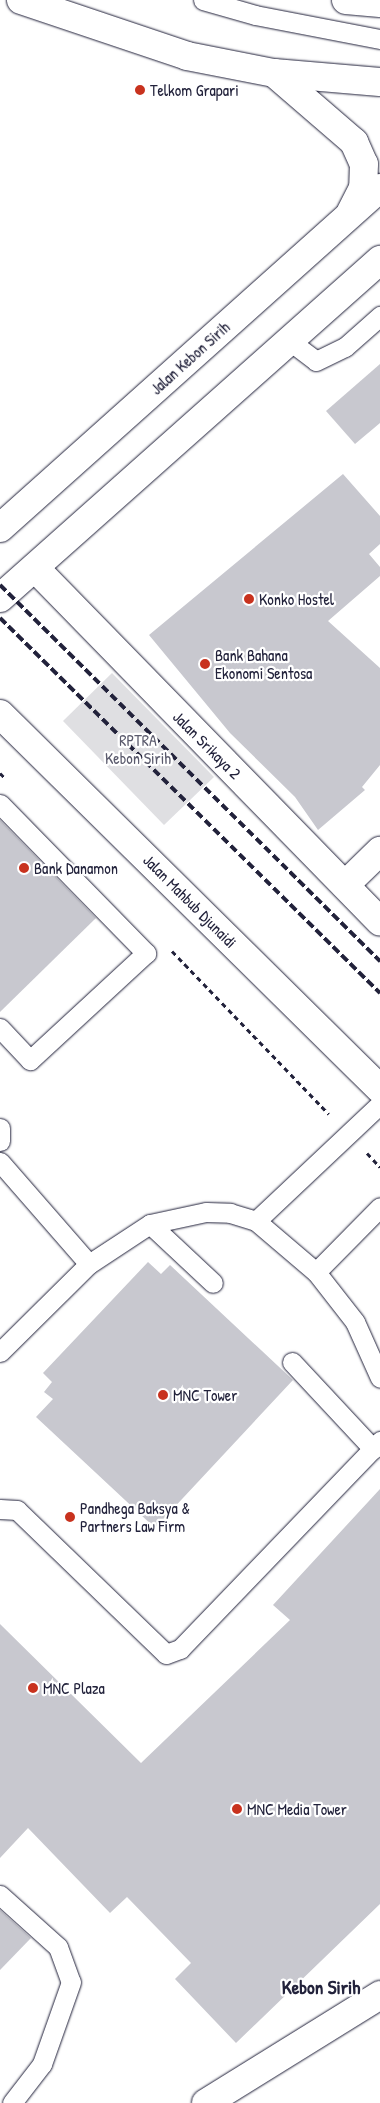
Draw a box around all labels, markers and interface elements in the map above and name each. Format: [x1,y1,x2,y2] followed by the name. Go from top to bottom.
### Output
[150,80,239,100] place label: Telkom Grapari
[134,84,146,96] marker: Telkom Grapari
[147,318,233,398] street label: Jalan Kebon Sirih
[259,589,334,609] place label: Konko Hostel
[243,593,255,605] marker: Konko Hostel
[215,645,312,683] place label: Bank Bahana Ekonomi Sentosa
[199,658,211,670] marker: Bank Bahana Ekonomi Sentosa
[169,707,245,783] street label: Jalan Srikaya 2
[105,730,171,768] park label: RPTRA Kebon Sirih
[139,850,241,952] street label: Jalan Mahbub Djunaidi
[34,858,118,878] place label: Bank Danamon
[18,862,30,874] marker: Bank Danamon
[173,1385,237,1405] place label: MNC Tower
[157,1389,169,1401] marker: MNC Tower
[80,1498,190,1536] place label: Pandhega Baksya & Partners Law Firm
[64,1511,76,1523] marker: Pandhega Baksya & Partners Law Firm
[43,1678,105,1698] place label: MNC Plaza
[27,1682,39,1694] marker: MNC Plaza
[247,1799,347,1819] place label: MNC Media Tower
[231,1803,243,1815] marker: MNC Media Tower
[282,1977,360,1999] district label: Kebon Sirih

